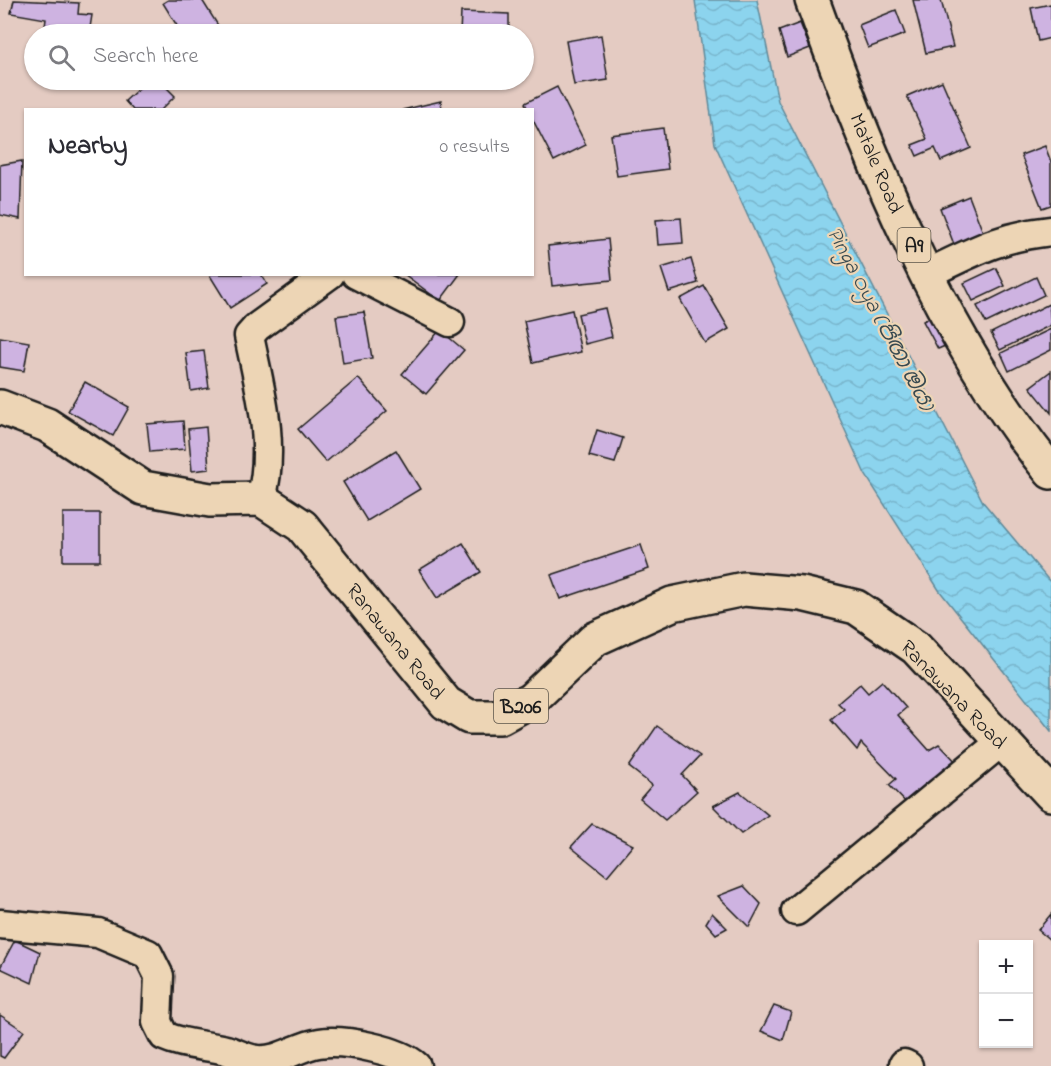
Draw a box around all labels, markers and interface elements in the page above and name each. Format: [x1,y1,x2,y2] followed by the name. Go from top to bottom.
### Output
[24,24,534,90] search box
[45,41,78,74] icon: search
[93,41,198,73] text: Search here
[841,109,910,219] street label: Matale Road
[48,128,127,166] text: Nearby
[439,133,510,162] text: 0 results
[817,222,943,419] water label: Pinga Oya (පිඟා ඔය)
[898,228,930,262] road number: A9
[338,577,451,707] street label: Ranawana Road
[892,634,1013,757] street label: Ranawana Road
[494,689,548,723] road number: B206
[979,940,1033,1048] map controls
[979,940,1033,994] button: +
[979,994,1033,1048] button: −

